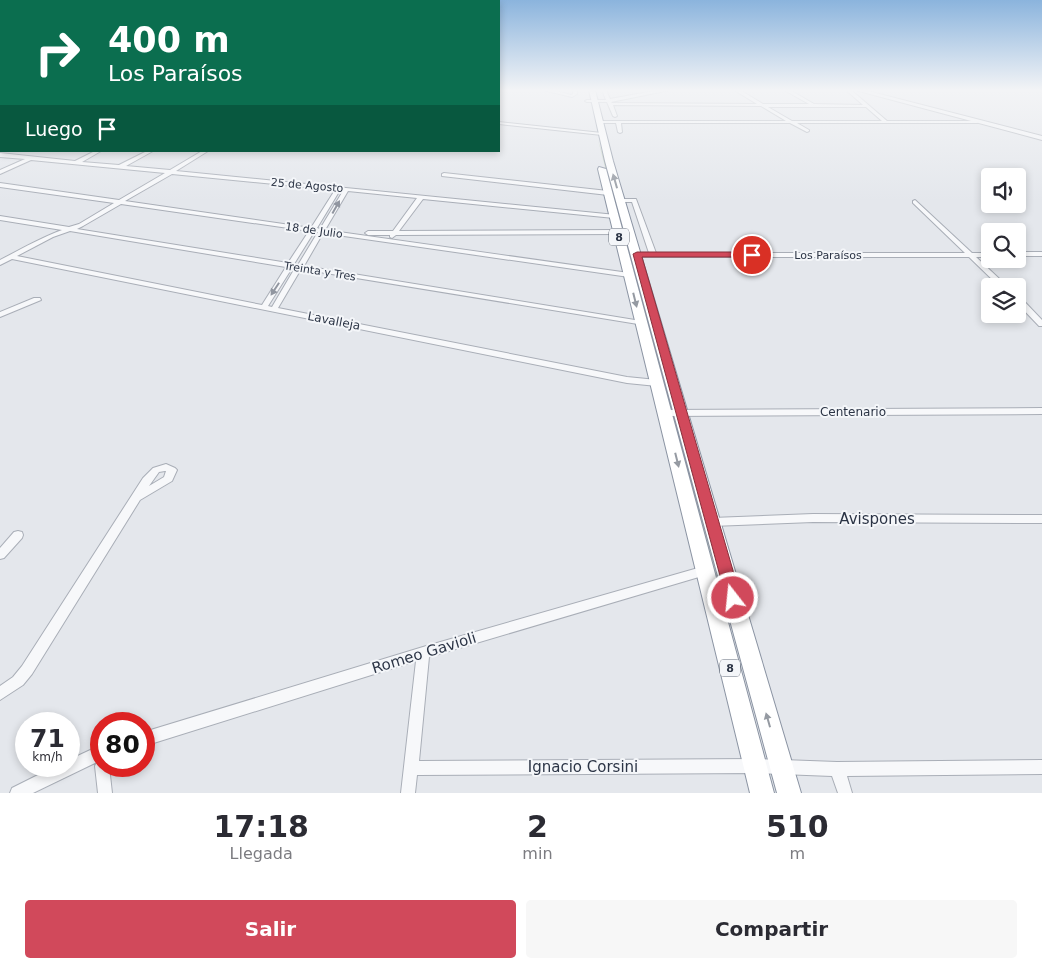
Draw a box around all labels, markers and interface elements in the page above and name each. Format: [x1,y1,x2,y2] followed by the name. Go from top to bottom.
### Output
[25,20,90,85] icon: right
[108,20,230,60] text: 400 m
[108,61,243,86] text: Los Paraísos
[93,115,121,143] icon: arrive
[25,118,83,140] text: Luego
[981,168,1026,323] map controls
[981,168,1026,213] button: sound
[610,173,618,188] one-way arrow
[270,176,344,195] street label: 25 de Agosto
[332,201,341,214] one-way arrow
[284,220,344,241] street label: 18 de Julio
[981,223,1026,268] button: search
[609,228,629,246] road number: 8
[731,234,773,276] pin
[738,241,766,269] icon: arrive
[794,249,862,262] street label: Los Paraísos
[282,259,357,284] street label: Treinta y Tres
[981,278,1026,323] button: layers
[271,282,280,295] one-way arrow
[631,292,639,307] one-way arrow
[307,309,361,333] street label: Lavalleja
[820,405,886,419] street label: Centenario
[673,453,681,468] one-way arrow
[839,510,915,528] street label: Avispones
[706,571,758,623] position arrow
[370,629,478,677] street label: Romeo Gavioli
[720,660,740,676] road number: 8
[90,712,155,777] speed limit sign: 80
[764,713,772,728] one-way arrow
[30,724,65,753] text: 71
[32,750,63,764] text: km/h
[528,758,638,776] street label: Ignacio Corsini
[213,809,309,844] text: 17:18
[527,809,548,844] text: 2
[766,809,829,844] text: 510
[230,844,293,863] text: Llegada
[522,844,553,863] text: min
[789,844,805,863] text: m
[25,900,516,958] button: Salir
[526,900,1017,958] button: Compartir

